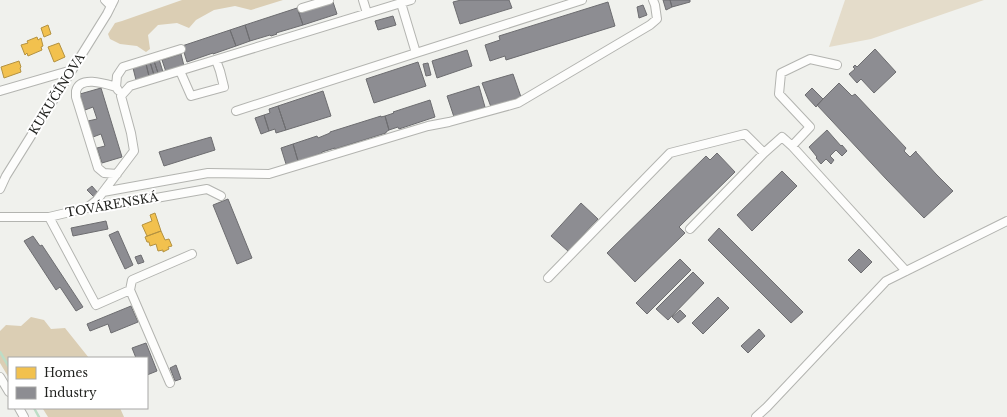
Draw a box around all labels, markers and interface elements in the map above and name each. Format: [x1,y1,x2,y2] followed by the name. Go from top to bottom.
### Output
[25,49,88,137] street label: KUKUČÍNOVA
[64,188,160,220] street label: TOVÁRENSKÁ
[8,357,148,409] legend
[44,365,88,380] text: Homes
[44,385,97,400] text: Industry

